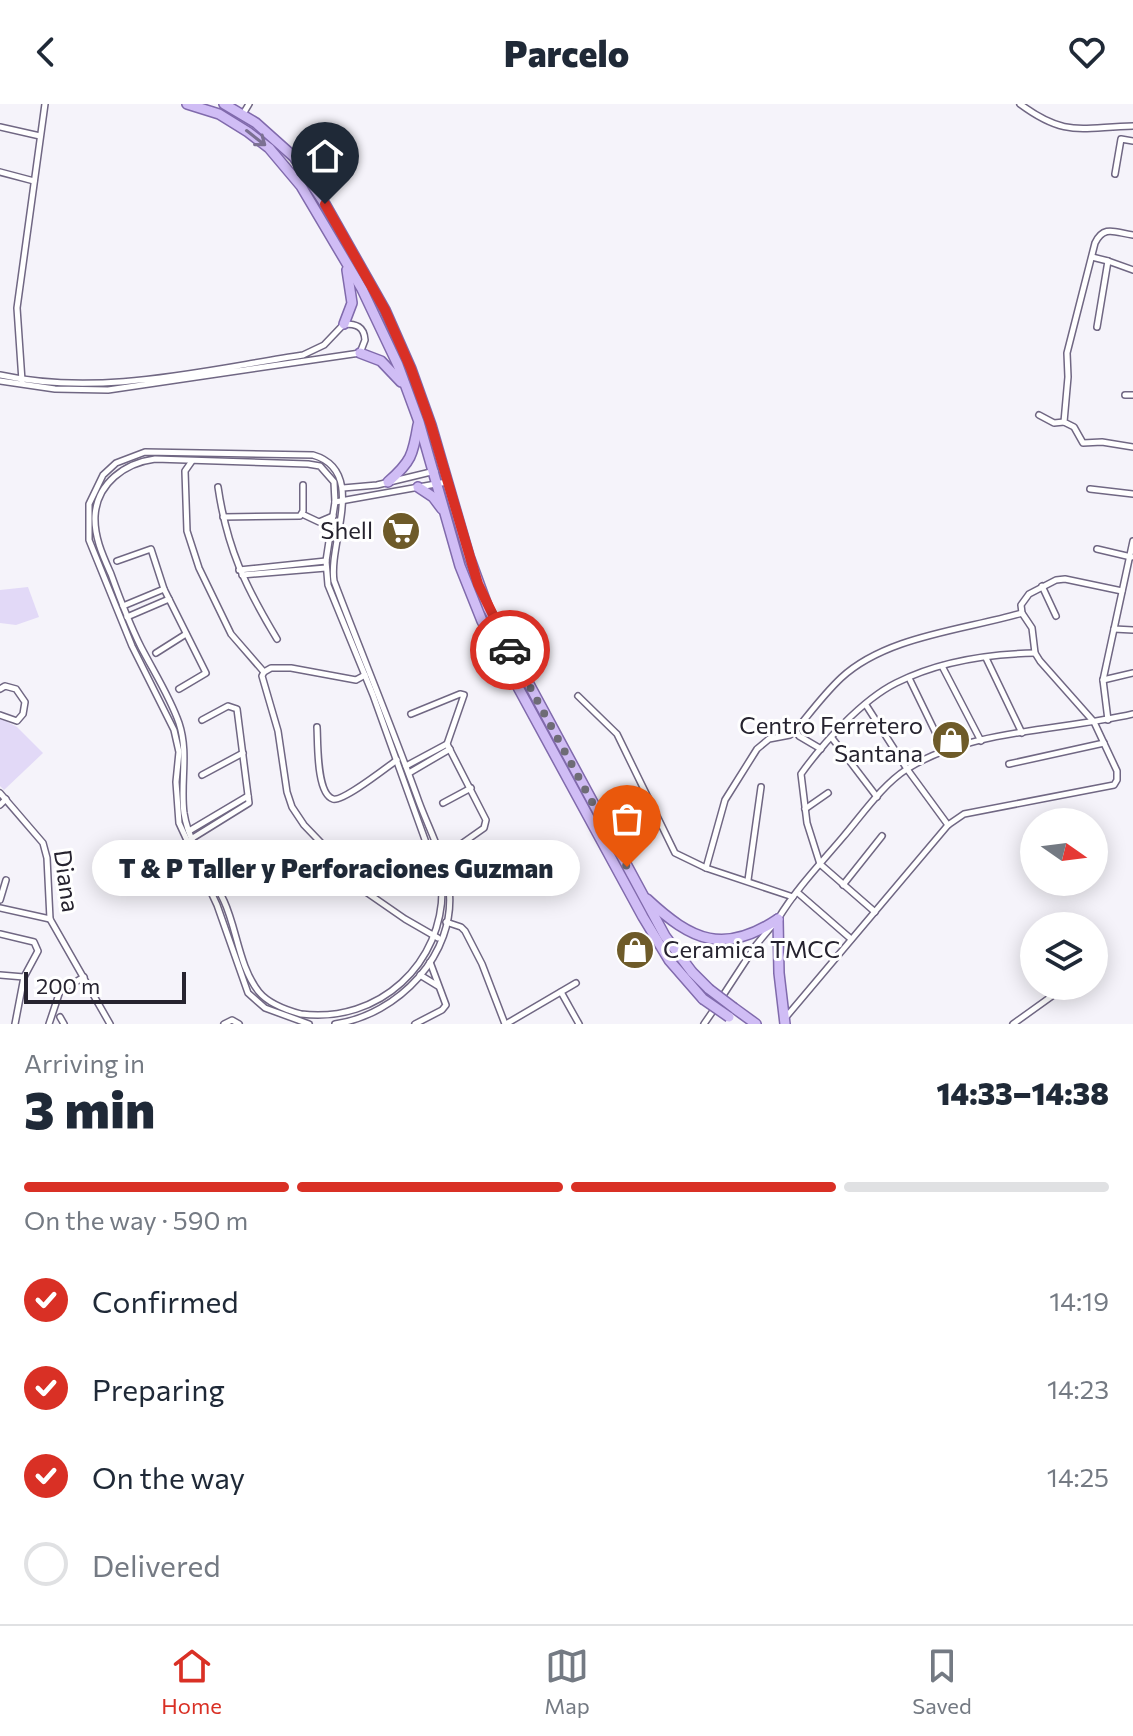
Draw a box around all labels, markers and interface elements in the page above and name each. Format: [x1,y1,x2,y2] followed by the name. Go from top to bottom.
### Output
[24,30,68,74] icon: back
[504,30,629,74] text: Parcelo
[1065,30,1109,74] icon: heart
[291,122,359,204] pin
[245,130,266,147] one-way arrow
[303,134,347,178] icon: home
[380,510,422,552] supermarket icon: Shell
[320,515,373,544] place label: Shell
[470,610,550,690] courier
[488,628,532,672] icon: car
[739,710,923,767] place label: Centro Ferretero Santana
[930,719,972,761] shop icon: Centro Ferretero Santana
[593,785,661,867] pin
[605,797,649,841] icon: bag
[1020,808,1108,896] north arrow
[1020,808,1108,1000] map controls
[91,839,579,895] callout: T & P Taller y Perforaciones Guzman
[49,848,86,914] street label: Diana
[119,852,553,883] text: T & P Taller y Perforaciones Guzman
[1020,912,1108,1000] button: layers
[614,929,656,971] shop icon: Ceramica TMCC
[663,934,840,963] place label: Ceramica TMCC
[24,968,186,1004] scale bar
[36,972,100,999] text: 200 m
[24,1047,145,1078] text: Arriving in
[937,1074,1109,1111] text: 14:33–14:38
[24,1076,155,1140] text: 3 min
[24,1204,248,1235] text: On the way · 590 m
[24,1278,68,1322] icon: check
[92,1282,239,1319] text: Confirmed
[1049,1285,1109,1316] text: 14:19
[24,1366,68,1410] icon: check
[92,1370,225,1407] text: Preparing
[1047,1373,1109,1404] text: 14:23
[24,1454,68,1498] icon: check
[92,1458,245,1495] text: On the way
[1047,1461,1109,1492] text: 14:25
[92,1546,221,1583] text: Delivered
[161,1644,222,1719] tab: Home
[544,1644,590,1719] tab: Map
[912,1644,972,1719] tab: Saved

